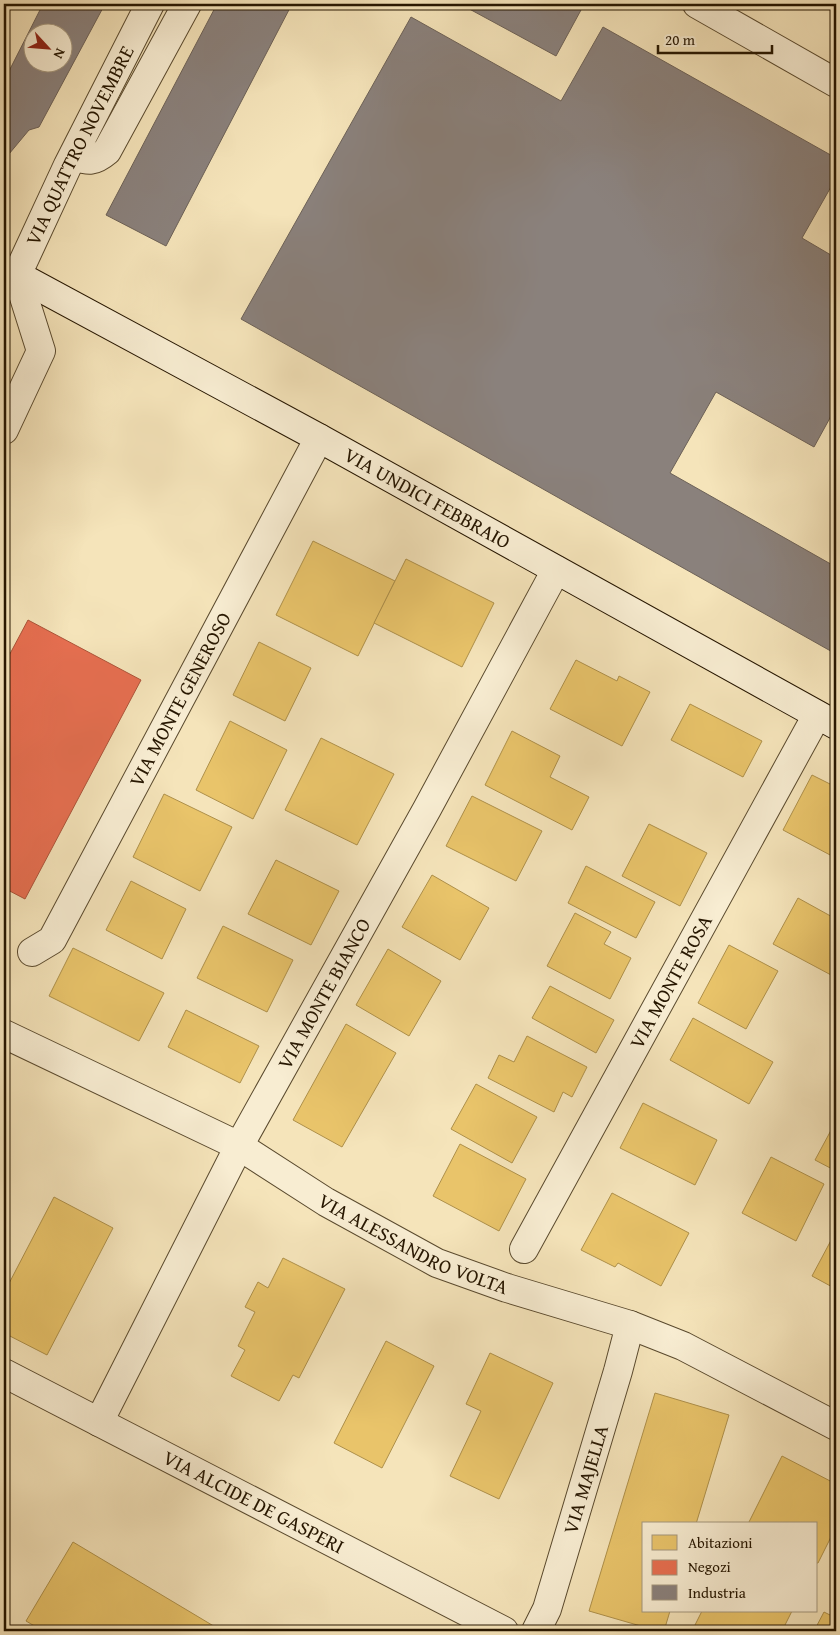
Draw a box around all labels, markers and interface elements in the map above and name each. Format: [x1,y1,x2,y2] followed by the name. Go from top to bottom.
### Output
[22,22,72,72] north arrow
[658,22,771,54] scale bar
[665,29,696,50] text: 20 m
[21,42,139,250] street label: VIA QUATTRO NOVEMBRE
[339,440,516,556] street label: VIA UNDICI FEBBRAIO
[121,607,238,791] street label: VIA MONTE GENEROSO
[622,909,719,1054] street label: VIA MONTE ROSA
[270,913,377,1074] street label: VIA MONTE BIANCO
[313,1186,512,1301] street label: VIA ALESSANDRO VOLTA
[555,1421,615,1537] street label: VIA MAJELLA
[158,1443,350,1560] street label: VIA ALCIDE DE GASPERI
[642,1522,818,1612] legend
[688,1532,753,1553] text: Abitazioni
[688,1556,731,1577] text: Negozi
[688,1582,746,1603] text: Industria

